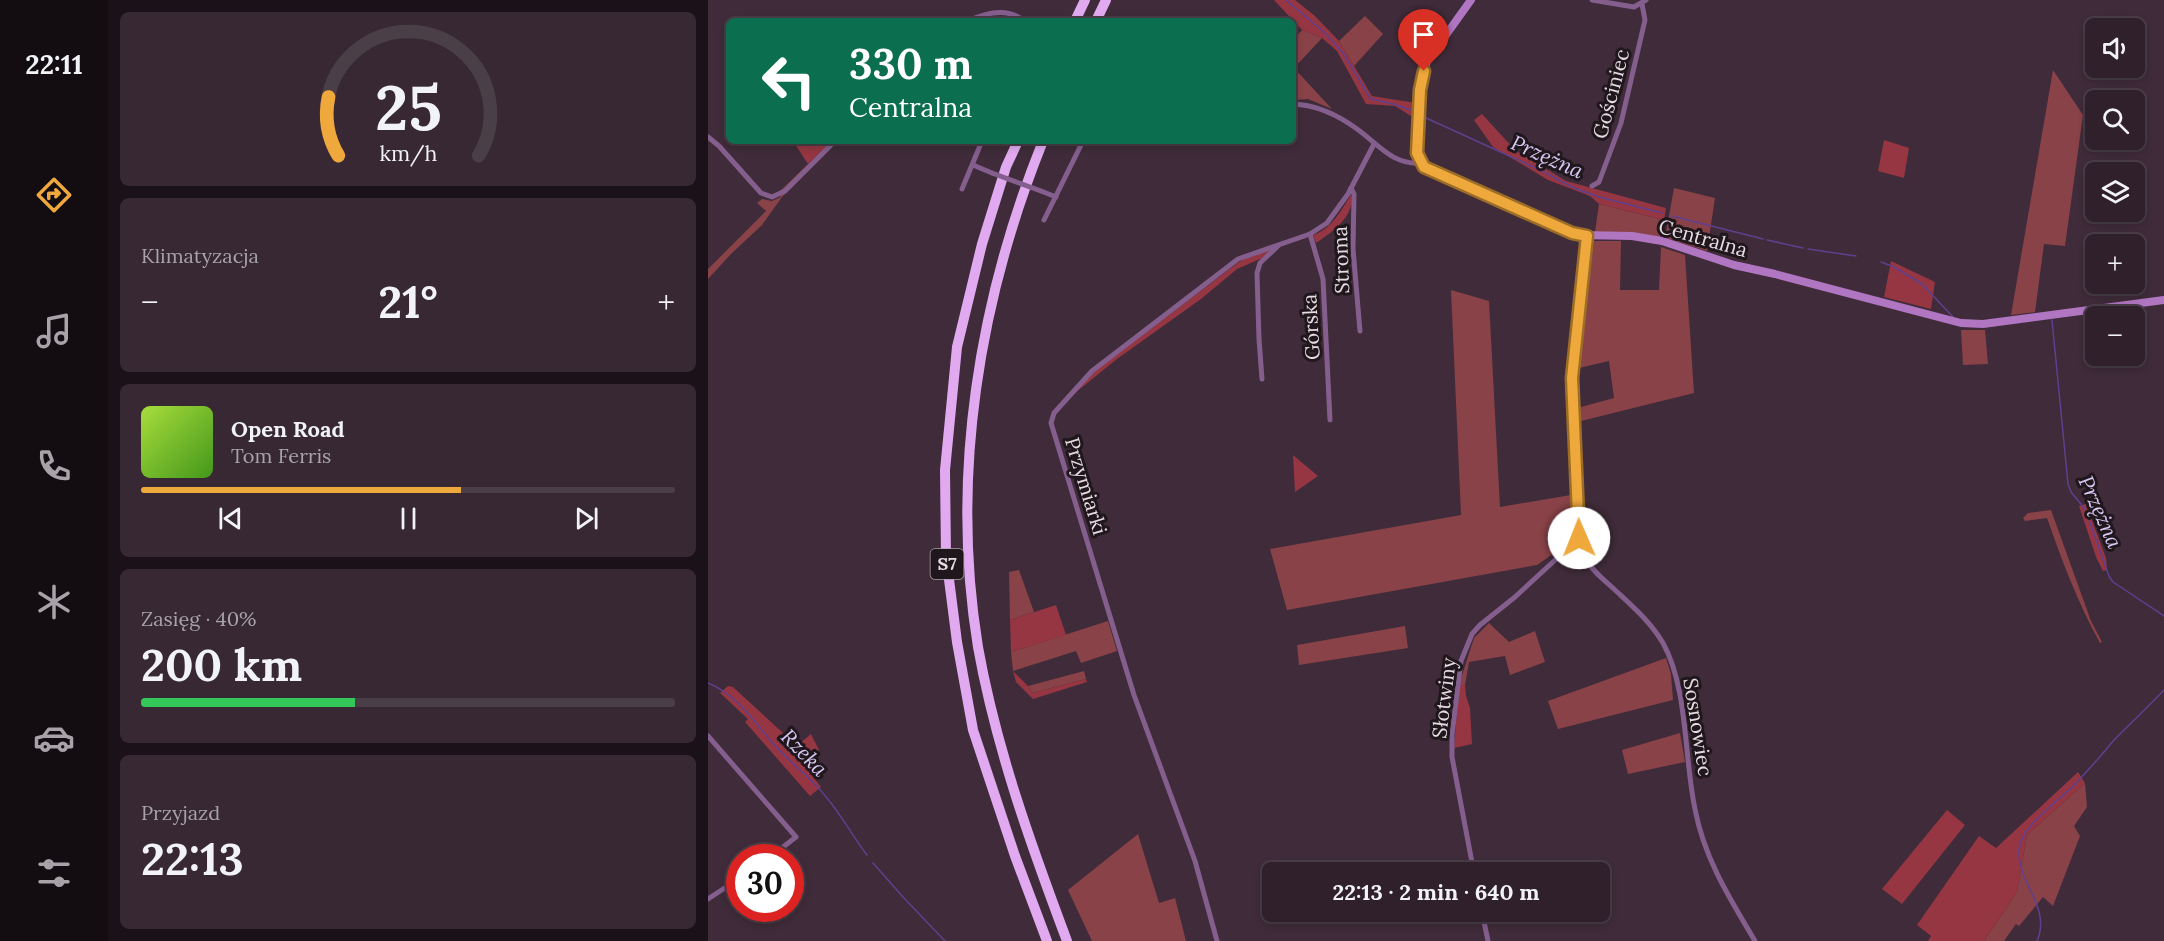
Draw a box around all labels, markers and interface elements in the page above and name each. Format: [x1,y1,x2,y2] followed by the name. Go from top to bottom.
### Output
[1398,9,1449,71] pin
[1407,18,1440,51] icon: arrive
[2085,18,2145,366] map controls
[2085,18,2145,78] button: sound
[849,37,972,91] text: 330 m
[750,42,828,120] icon: left
[1587,46,1634,141] street label: Gościniec
[25,47,83,81] text: 22:11
[375,67,441,147] text: 25
[849,90,972,124] text: Centralna
[2085,90,2145,150] button: search
[1507,129,1588,185] water label: Przężna
[379,139,437,167] text: km/h
[2085,162,2145,222] button: layers
[33,174,75,216] icon: directions
[1656,213,1750,262] street label: Centralna
[1327,226,1354,294] street label: Stroma
[2085,234,2145,294] button: +
[141,243,259,268] text: Klimatyzacja
[378,273,438,330] text: 21°
[141,281,159,323] text: −
[657,281,675,323] text: +
[1296,293,1325,361] street label: Górska
[2085,306,2145,366] button: −
[33,310,75,352] icon: music
[231,415,345,443] text: Open Road
[1060,434,1113,537] street label: Przymiarki
[231,443,331,468] text: Tom Ferris
[33,445,75,487] icon: phone
[2073,471,2129,553] water label: Przężna
[214,502,247,535] icon: previous
[392,502,425,535] icon: pause
[570,502,603,535] icon: next
[1547,506,1611,570] position arrow
[930,549,964,579] road number: S7
[33,581,75,623] icon: climate
[141,606,256,631] text: Zasięg · 40%
[141,636,302,693] text: 200 km
[1426,656,1461,740] street label: Słotwiny
[1678,676,1719,778] street label: Sosnowiec
[33,717,75,759] icon: car
[775,723,834,782] water label: Rzeka
[141,800,220,825] text: Przyjazd
[141,830,244,887] text: 22:13
[726,844,804,922] speed limit sign: 30
[33,852,75,894] icon: filters
[1333,878,1539,906] text: 22:13 · 2 min · 640 m

